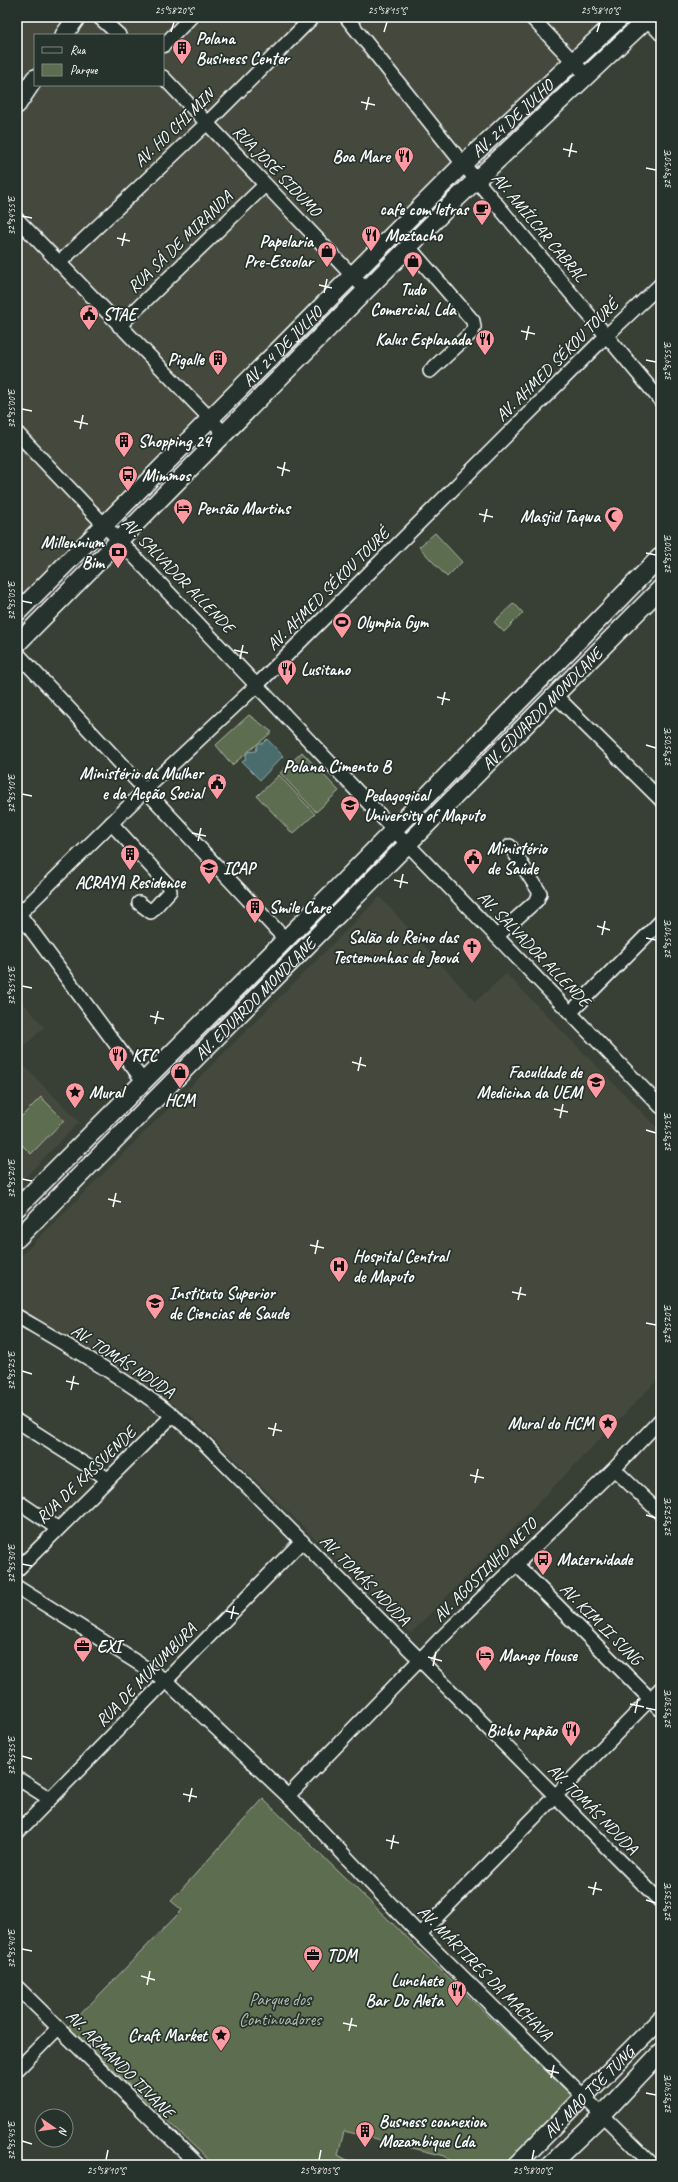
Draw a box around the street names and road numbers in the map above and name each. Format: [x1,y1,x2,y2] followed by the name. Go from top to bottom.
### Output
[467,74,559,162] street label: AV. 24 DE JULHO
[130,83,220,171] street label: AV. HO CHI MIN
[228,120,327,222] street label: RUA JOSÉ SIDUMO
[487,167,592,286] street label: AV. AMÍLCAR CABRAL
[123,185,238,297] street label: RUA SÁ DE MIRANDA
[490,292,624,426] street label: AV. AHMED SÉKOU TOURÉ
[238,301,327,391] street label: AV. 24 DE JULHO
[117,513,241,639] street label: AV. SALVADOR ALLENDE
[261,521,395,655] street label: AV. AHMED SÉKOU TOURÉ
[477,642,608,774] street label: AV. EDUARDO MONDLANE
[473,887,597,1013] street label: AV. SALVADOR ALLENDE
[190,932,321,1064] street label: AV. EDUARDO MONDLANE
[67,1319,180,1402] street label: AV. TOMÁS NDUDA
[32,1421,142,1528] street label: RUA DE KASSUENDE
[429,1513,542,1626] street label: AV. AGOSTINHO NETO
[315,1530,416,1630] street label: AV. TOMÁS NDUDA
[555,1578,648,1671] street label: AV. KIM II SUNG
[91,1618,202,1731] street label: RUA DE MUKUMBURA
[543,1759,644,1859] street label: AV. TOMÁS NDUDA
[413,1901,558,2045] street label: AV. MÁRTIRES DA MACHAVA
[61,2005,180,2124] street label: AV. ARMANDO TIVANE
[539,2040,640,2142] street label: AV. MAO TSÉ TUNG

